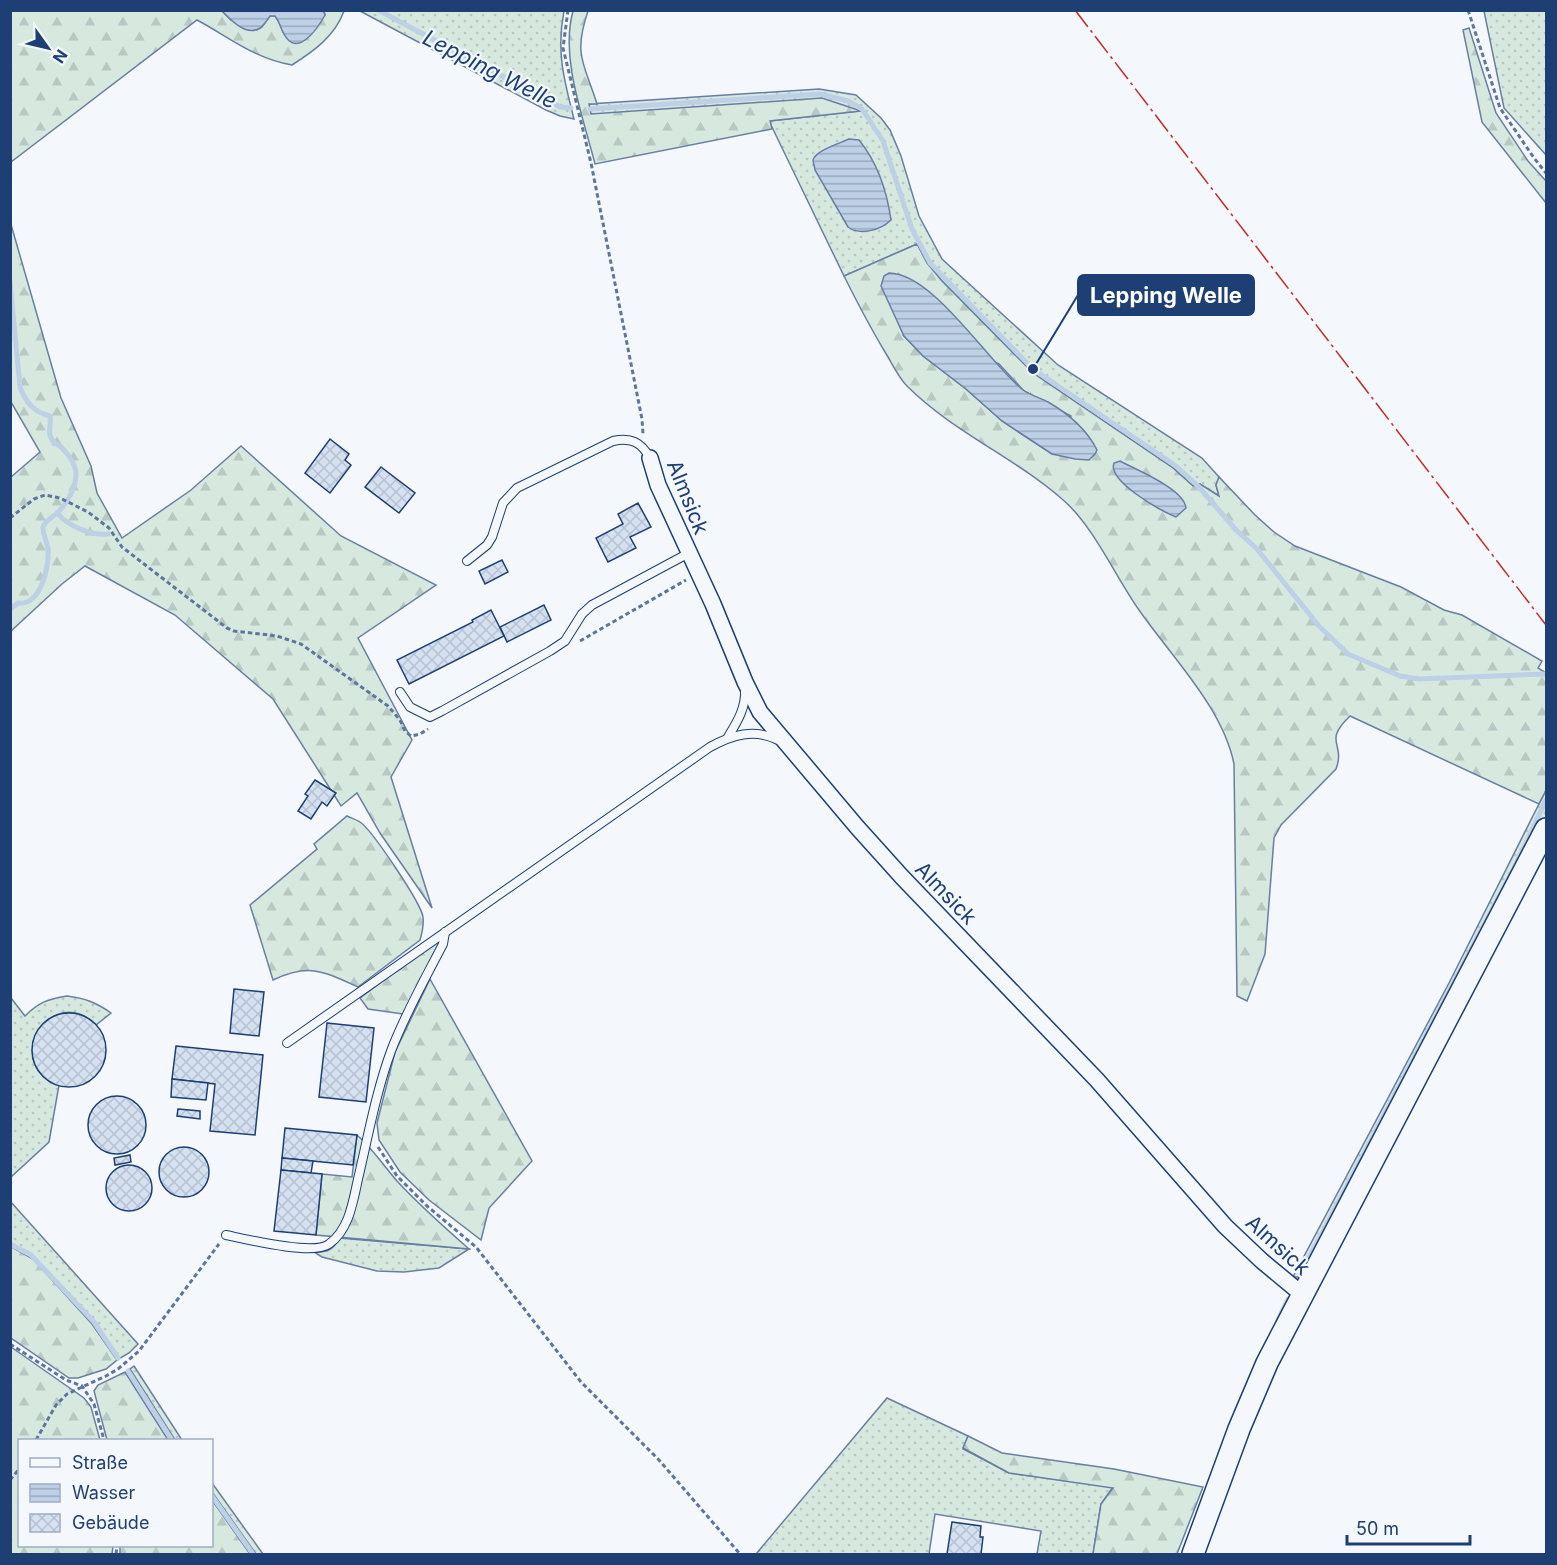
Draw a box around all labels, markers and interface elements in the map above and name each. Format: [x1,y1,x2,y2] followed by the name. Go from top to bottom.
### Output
[18,18,78,78] north arrow
[419,24,561,114] water label: Lepping Welle
[49,46,72,67] text: N
[1078,275,1254,315] callout: Lepping Welle
[1090,282,1242,308] text: Lepping Welle
[662,456,714,538] street label: Almsick
[910,856,982,930] street label: Almsick
[1241,1210,1316,1281] street label: Almsick
[18,1439,213,1547] legend
[72,1452,128,1473] text: Straße
[72,1482,135,1503] text: Wasser
[1347,1508,1470,1546] scale bar
[72,1512,149,1533] text: Gebäude
[1356,1518,1399,1539] text: 50 m

